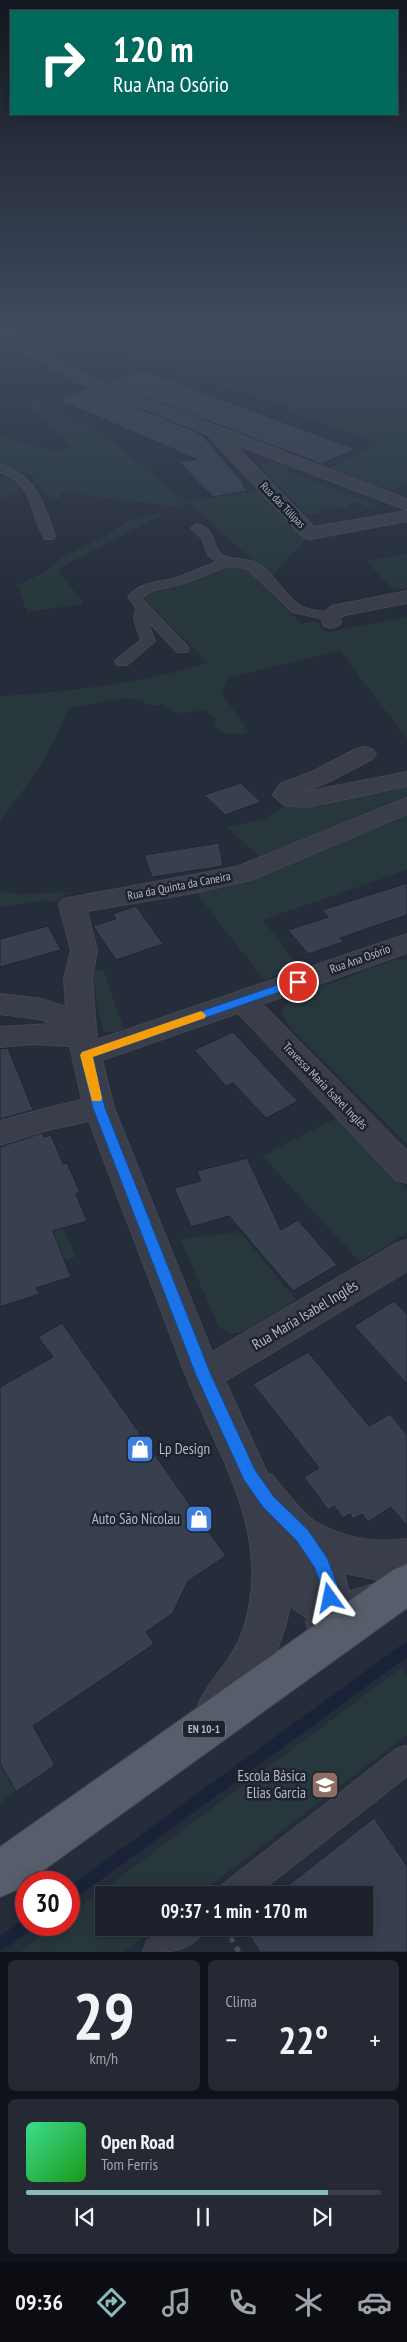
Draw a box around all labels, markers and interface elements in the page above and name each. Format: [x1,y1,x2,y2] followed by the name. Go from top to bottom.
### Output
[113,26,194,72] text: 120 m
[30,30,95,95] icon: right
[113,70,229,98] text: Rua Ana Osório
[258,479,309,531] street label: Rua das Túlipas
[126,868,232,903] street label: Rua da Quinta da Caneira
[328,941,392,976] street label: Rua Ana Osório
[277,961,319,1003] pin
[284,968,312,996] icon: arrive
[280,1039,371,1132] street label: Travessa Maria Isabel Inglês
[248,1275,361,1354] street label: Rua Maria Isabel Inglês
[125,1434,155,1464] shop icon: Lp Design
[159,1439,210,1458] place label: Lp Design
[184,1504,214,1534] shop icon: Auto São Nicolau
[92,1509,180,1528] place label: Auto São Nicolau
[303,1571,355,1623] position arrow
[183,1720,225,1738] road number: EN 10-1
[238,1766,306,1802] place label: Escola Básica Elias Garcia
[310,1770,340,1800] school or university icon: Escola Básica Elias Garcia
[15,1871,80,1936] speed limit sign: 30
[161,1899,307,1923] text: 09:37 · 1 min · 170 m
[73,1973,135,2057] text: 29
[226,1991,257,2011] text: Clima
[278,2015,328,2064] text: 22°
[226,2021,237,2058] text: −
[369,2021,381,2058] text: +
[90,2048,118,2068] text: km/h
[101,2130,174,2154] text: Open Road
[101,2154,158,2174] text: Tom Ferris
[71,2203,99,2231] icon: previous
[189,2203,217,2231] icon: pause
[308,2203,336,2231] icon: next
[94,2285,129,2320] icon: directions
[159,2285,194,2320] icon: music
[225,2285,260,2320] icon: phone
[291,2285,326,2320] icon: climate
[357,2285,392,2320] icon: car
[15,2288,63,2316] text: 09:36

